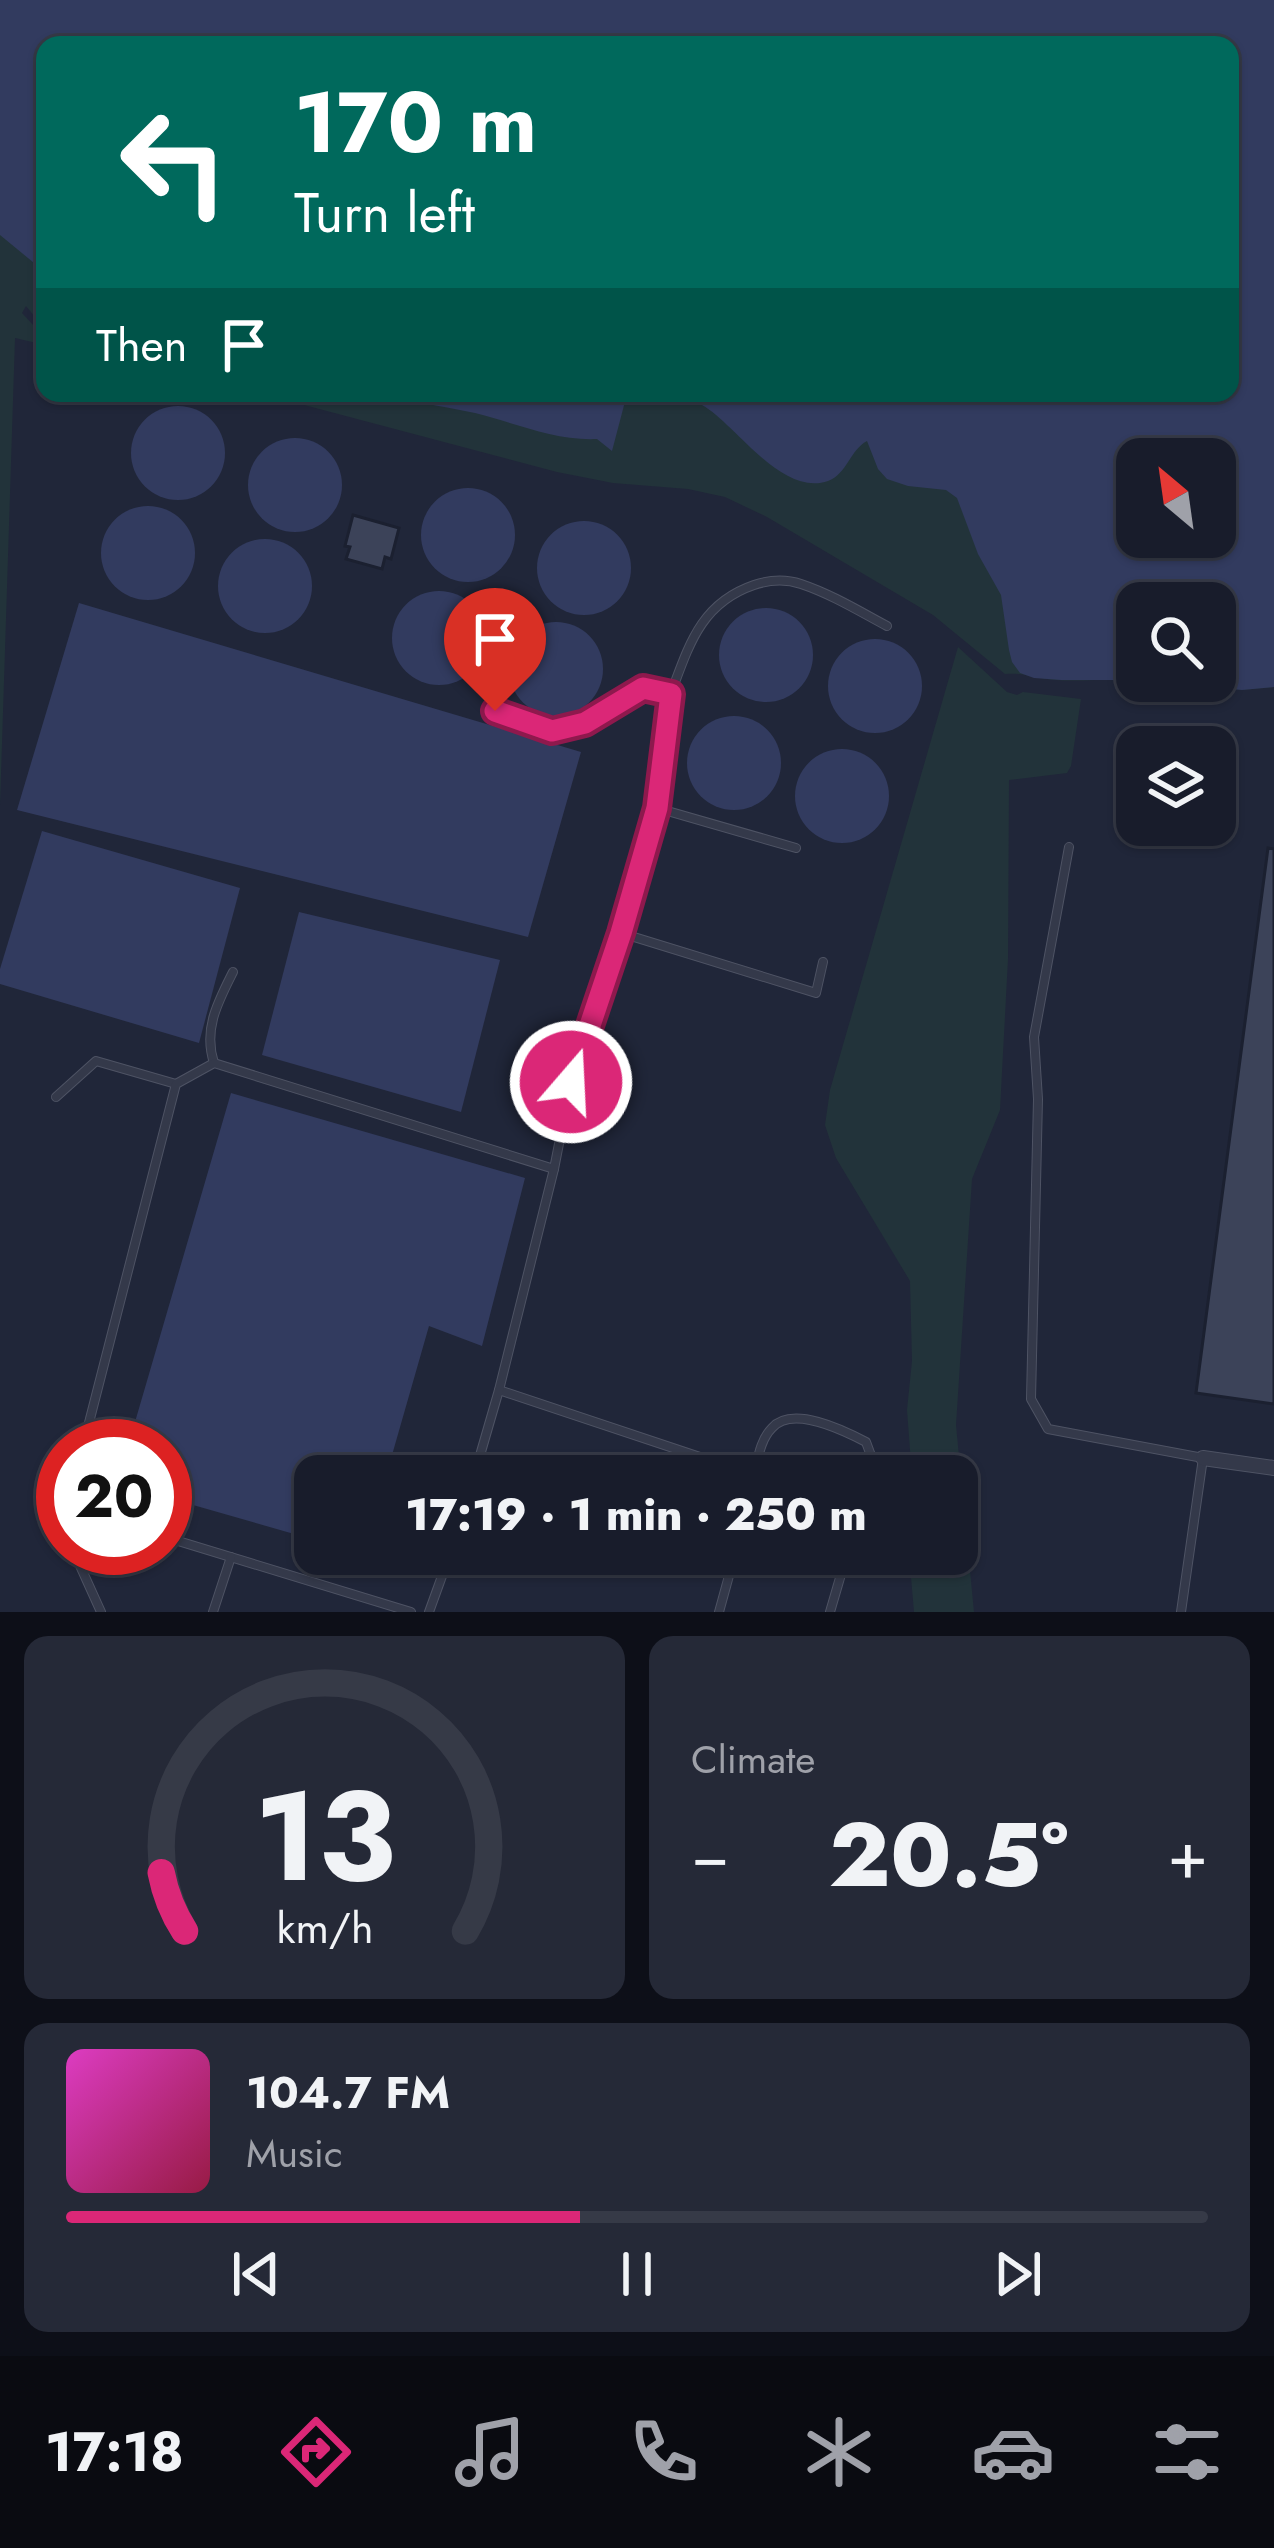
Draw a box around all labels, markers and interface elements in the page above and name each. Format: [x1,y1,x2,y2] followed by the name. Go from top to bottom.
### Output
[294,62,537,184] text: 170 m
[96,84,252,240] icon: left
[294,174,475,252] text: Turn left
[211,312,277,378] icon: arrive
[96,313,187,378] text: Then
[1116,438,1236,558] north arrow
[1116,438,1236,846] map controls
[1116,582,1236,702] button: search
[444,588,546,711] pin
[462,606,528,672] icon: arrive
[1116,726,1236,846] button: layers
[508,1019,634,1145] position arrow
[36,1419,192,1575] speed limit sign: 20
[405,1482,867,1547] text: 17:19 · 1 min · 250 m
[691,1731,815,1788] text: Climate
[254,1746,395,1927] text: 13
[829,1790,1069,1920] text: 20.5°
[691,1807,730,1903] text: −
[1167,1807,1208,1903] text: +
[276,1896,373,1958] text: km/h
[246,2060,450,2125] text: 104.7 FM
[246,2125,343,2182] text: Music
[223,2241,289,2307] icon: previous
[604,2241,670,2307] icon: pause
[985,2241,1051,2307] icon: next
[274,2410,358,2494] icon: directions
[448,2410,532,2494] icon: music
[622,2410,706,2494] icon: phone
[797,2410,881,2494] icon: climate
[971,2410,1055,2494] icon: car
[1145,2410,1229,2494] icon: filters
[45,2413,184,2491] text: 17:18

